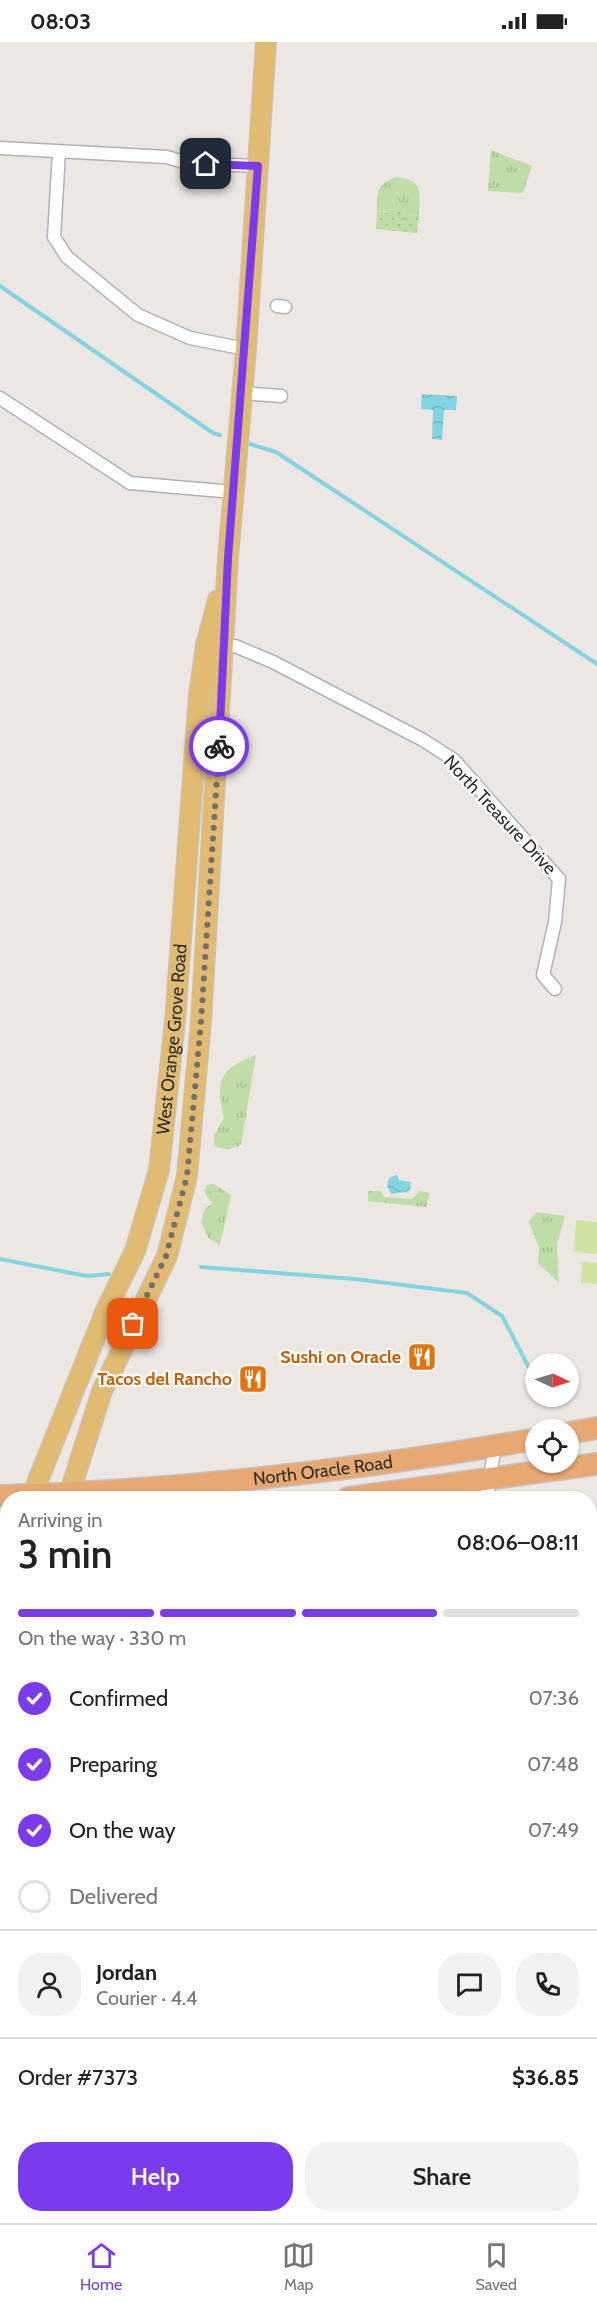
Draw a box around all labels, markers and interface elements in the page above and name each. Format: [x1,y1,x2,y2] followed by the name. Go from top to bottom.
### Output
[30,8,91,35] text: 08:03
[180,138,231,189] pin
[189,147,222,180] icon: home
[189,716,249,776] courier
[203,730,236,763] icon: bike
[439,751,561,879] street label: North Treasure Drive
[152,943,192,1136] street label: West Orange Grove Road
[107,1298,158,1349] pin
[116,1307,149,1340] icon: bag
[406,1341,438,1373] restaurant icon: Sushi on Oracle
[280,1346,401,1368] place label: Sushi on Oracle
[525,1353,579,1407] north arrow
[525,1353,579,1473] map controls
[237,1363,269,1395] restaurant icon: Tacos del Rancho
[97,1368,232,1390] place label: Tacos del Rancho
[525,1419,579,1473] button: locate
[252,1451,394,1490] street label: North Oracle Road
[18,1508,102,1532] text: Arriving in
[456,1529,579,1556] text: 08:06–08:11
[18,1530,112,1578] text: 3 min
[18,1626,186,1650] text: On the way · 330 m
[18,1682,51,1715] icon: check
[69,1685,168,1712] text: Confirmed
[529,1686,579,1710] text: 07:36
[18,1748,51,1781] icon: check
[69,1751,157,1778] text: Preparing
[527,1752,579,1776] text: 07:48
[18,1814,51,1847] icon: check
[69,1817,176,1844] text: On the way
[528,1818,579,1842] text: 07:49
[69,1883,158,1910] text: Delivered
[18,1953,81,2016] button: person
[438,1953,501,2016] button: chat
[516,1953,579,2016] button: phone
[96,1959,157,1986] text: Jordan
[96,1986,197,2010] text: Courier · 4.4
[18,2064,138,2091] text: Order #7373
[512,2064,579,2091] text: $36.85
[18,2142,293,2211] button: Help
[305,2142,579,2211] button: Share
[80,2239,122,2294] tab: Home
[282,2239,315,2294] tab: Map
[475,2239,517,2294] tab: Saved

